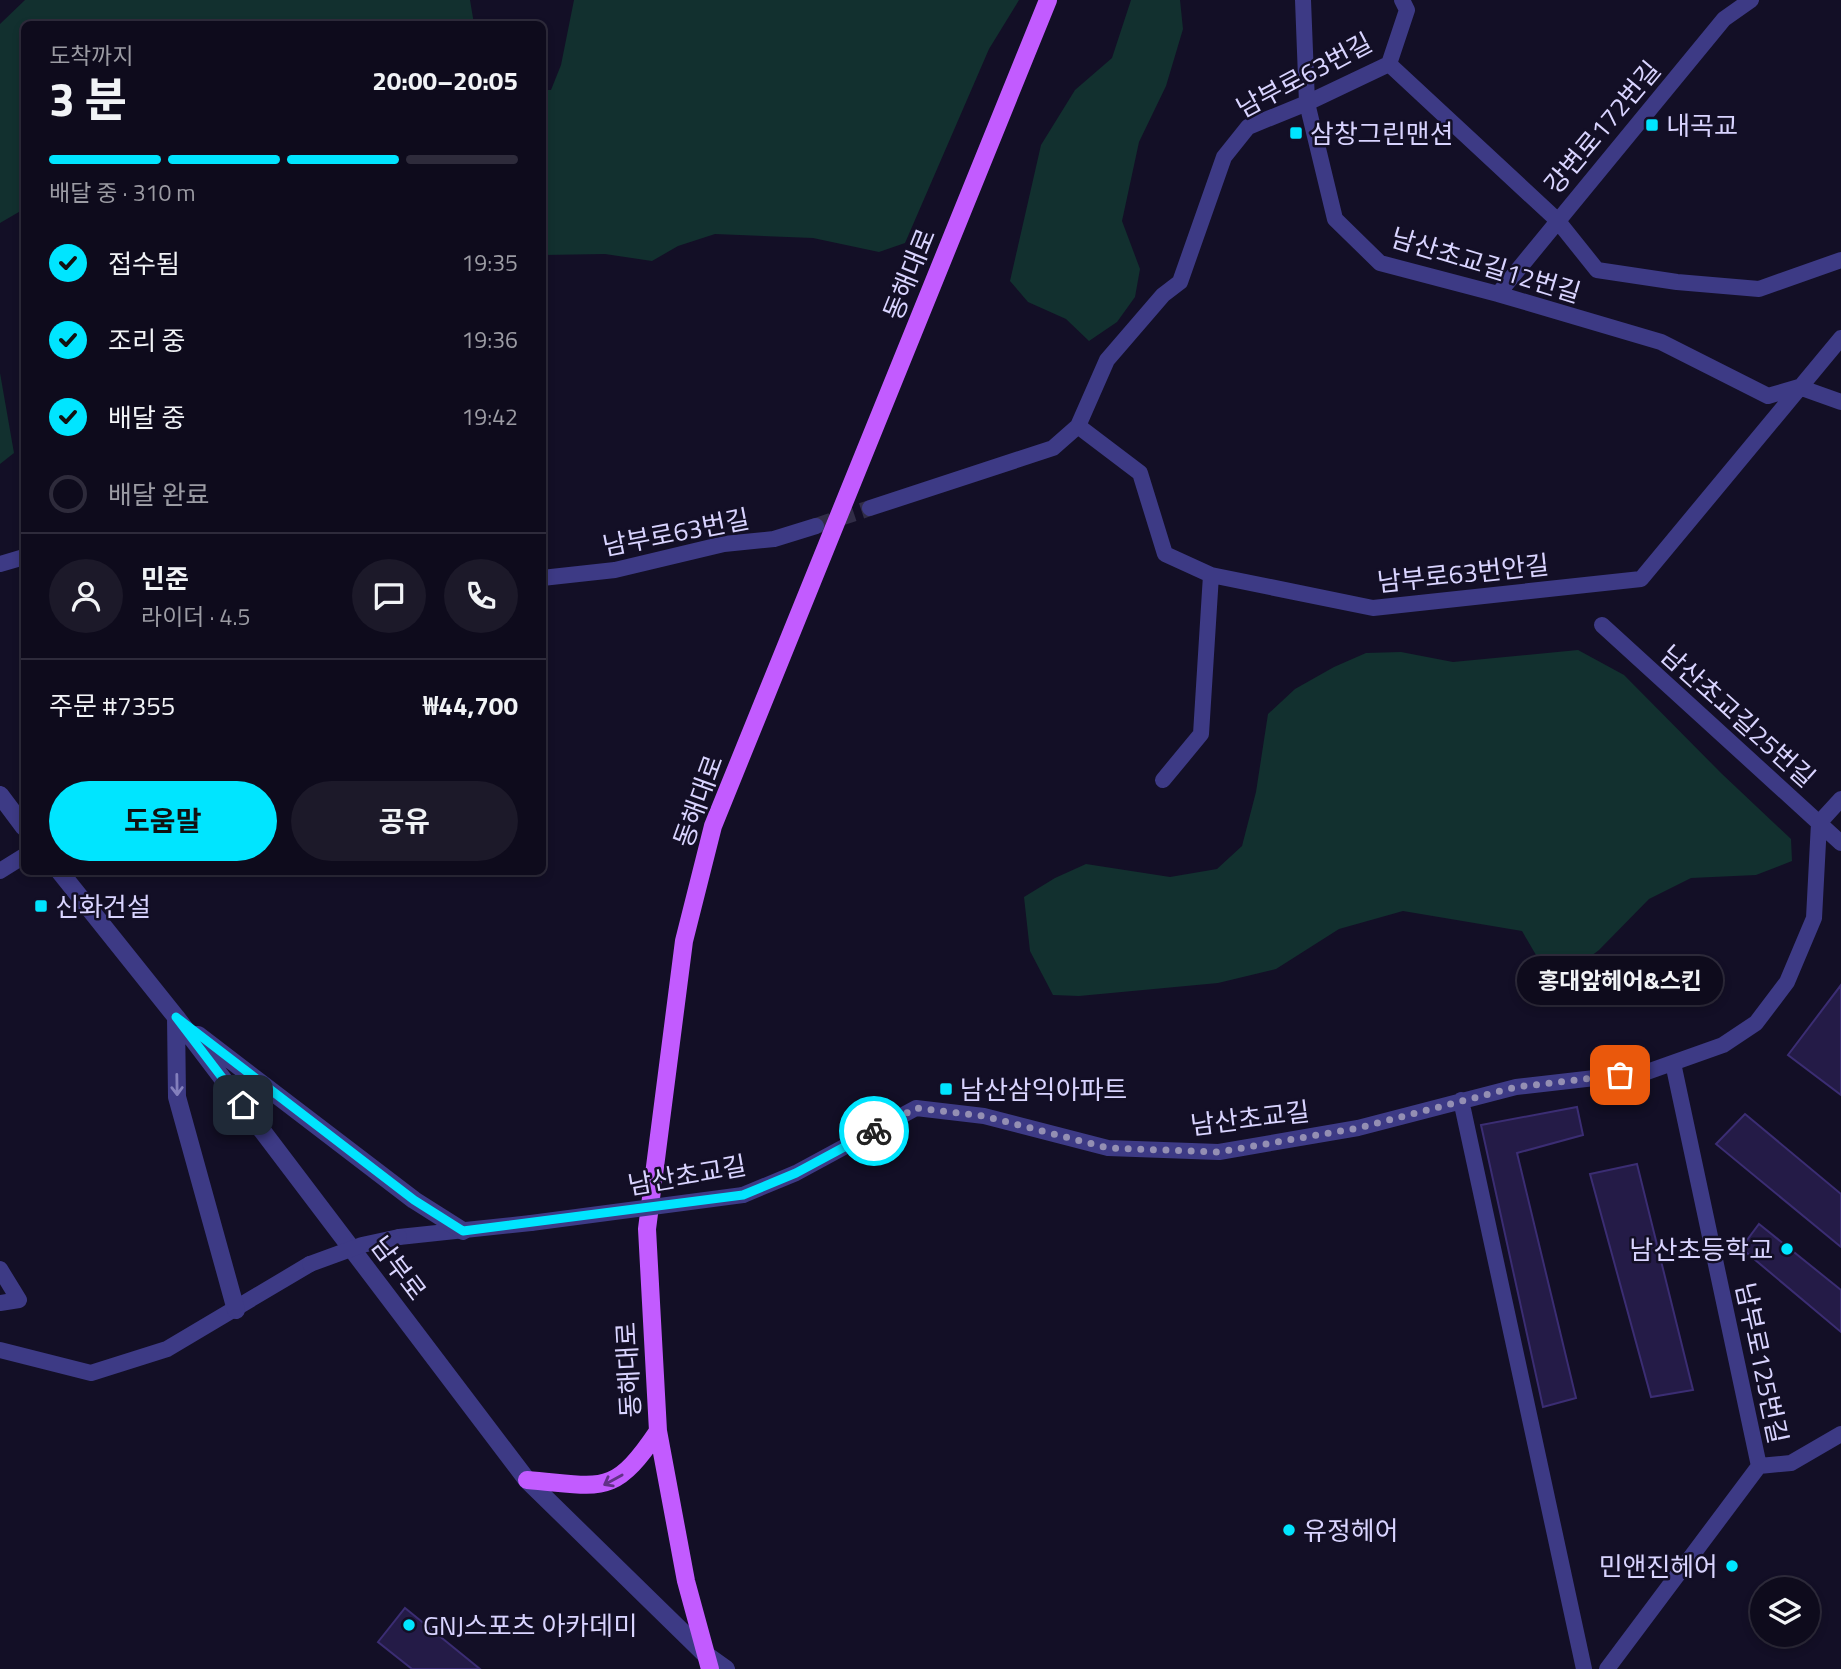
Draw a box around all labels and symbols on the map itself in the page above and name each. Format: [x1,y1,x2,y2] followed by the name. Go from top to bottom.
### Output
[1229,23,1379,127] street label: 남부로63번길
[1535,52,1669,202] street label: 강변로172번길
[1666,106,1738,145] place label: 내곡교
[1310,114,1454,153] place label: 삼창그린맨션
[1644,117,1660,133] marker: 내곡교
[1288,125,1304,141] marker: 삼창그린맨션
[1386,218,1586,312] street label: 남산초교길12번길
[873,222,945,326] street label: 동해대로
[599,499,753,565] street label: 남부로63번길
[1375,545,1551,601] street label: 남부로63번안길
[1652,636,1824,796] street label: 남산초교길25번길
[663,749,733,853] street label: 동해대로
[55,887,151,926] place label: 신화건설
[33,898,49,914] marker: 신화건설
[1517,956,1723,1005] callout: 홍대앞헤어&스킨
[1590,1045,1650,1105] pin
[960,1070,1127,1109] place label: 남산삼익아파트
[170,1074,184,1097] one-way arrow
[213,1075,273,1135] pin
[938,1081,954,1097] marker: 남산삼익아파트
[1188,1091,1312,1145] street label: 남산초교길
[839,1096,909,1166] courier
[625,1145,749,1205] street label: 남산초교길
[362,1228,436,1308] street label: 남부로
[1629,1230,1773,1269] place label: 남산초등학교
[1779,1241,1795,1257] marker: 남산초등학교
[1726,1279,1798,1447] street label: 남부로125번길
[606,1321,650,1419] street label: 동해대로
[603,1473,623,1487] one-way arrow
[1303,1511,1399,1550] place label: 유정헤어
[1281,1522,1297,1538] marker: 유정헤어
[1598,1547,1718,1586] place label: 민앤진헤어
[1724,1558,1740,1574] marker: 민앤진헤어
[423,1606,637,1645] place label: GNJ스포츠 아카데미
[401,1617,417,1633] marker: GNJ스포츠 아카데미

